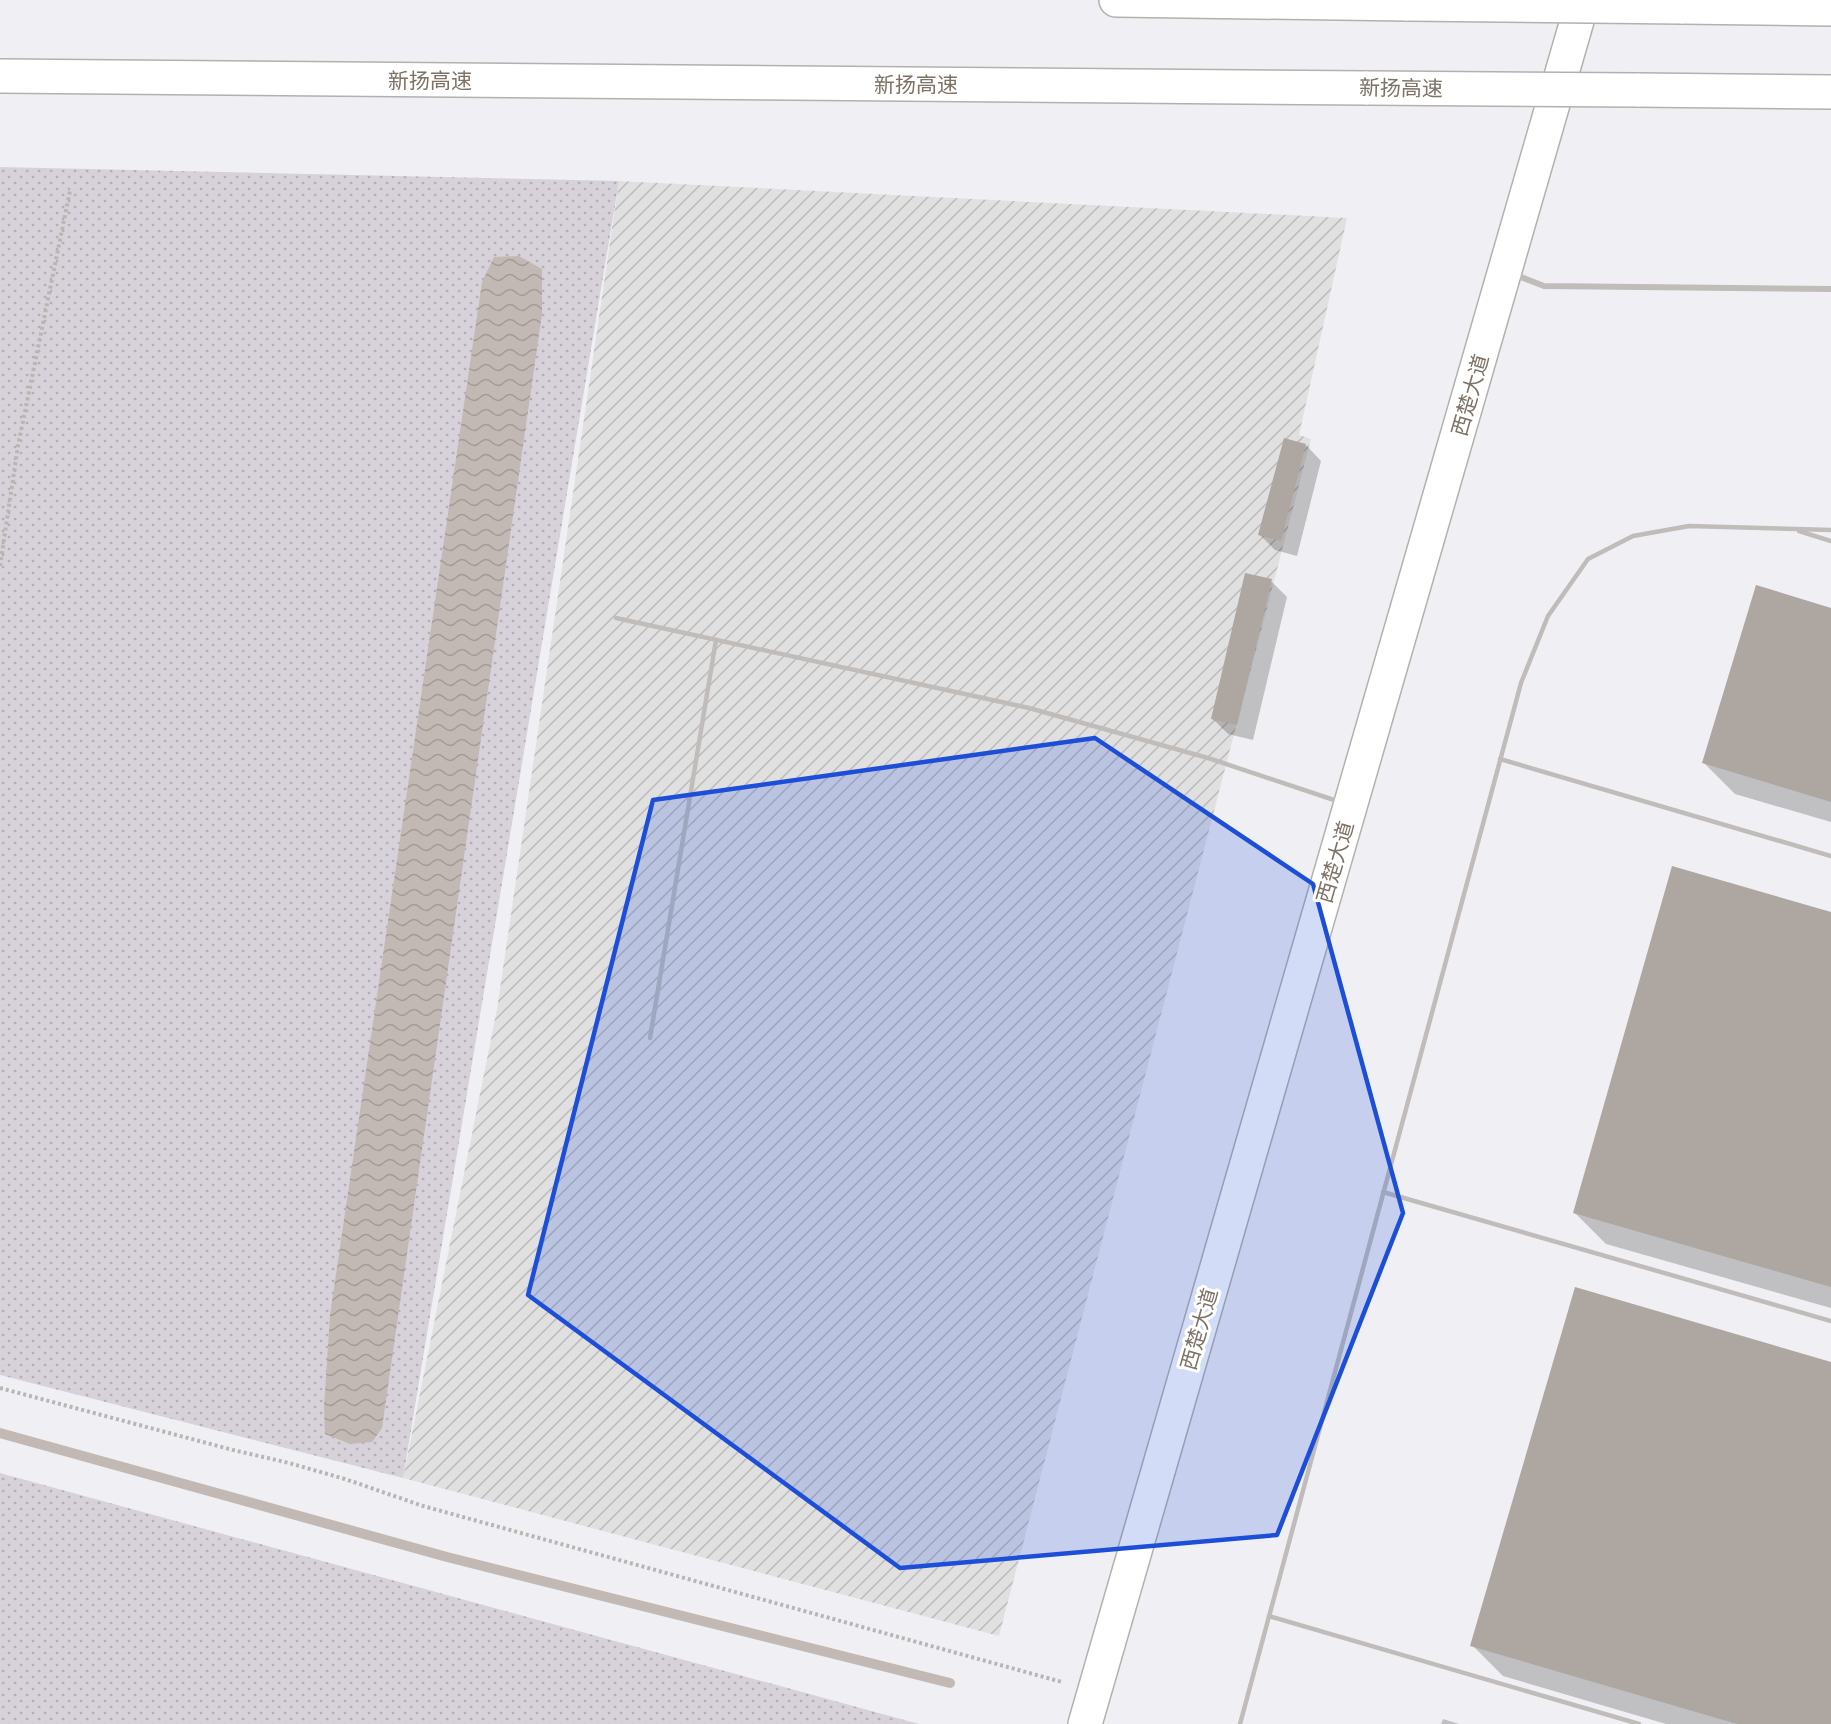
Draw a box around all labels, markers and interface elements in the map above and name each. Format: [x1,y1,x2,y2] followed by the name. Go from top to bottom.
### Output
[388,69,472,92] street label: 新扬高速
[874,73,958,96] street label: 新扬高速
[1359,76,1443,100] street label: 新扬高速
[1447,351,1493,439] street label: 西楚大道
[1312,818,1358,906] street label: 西楚大道
[1176,1285,1222,1373] street label: 西楚大道

